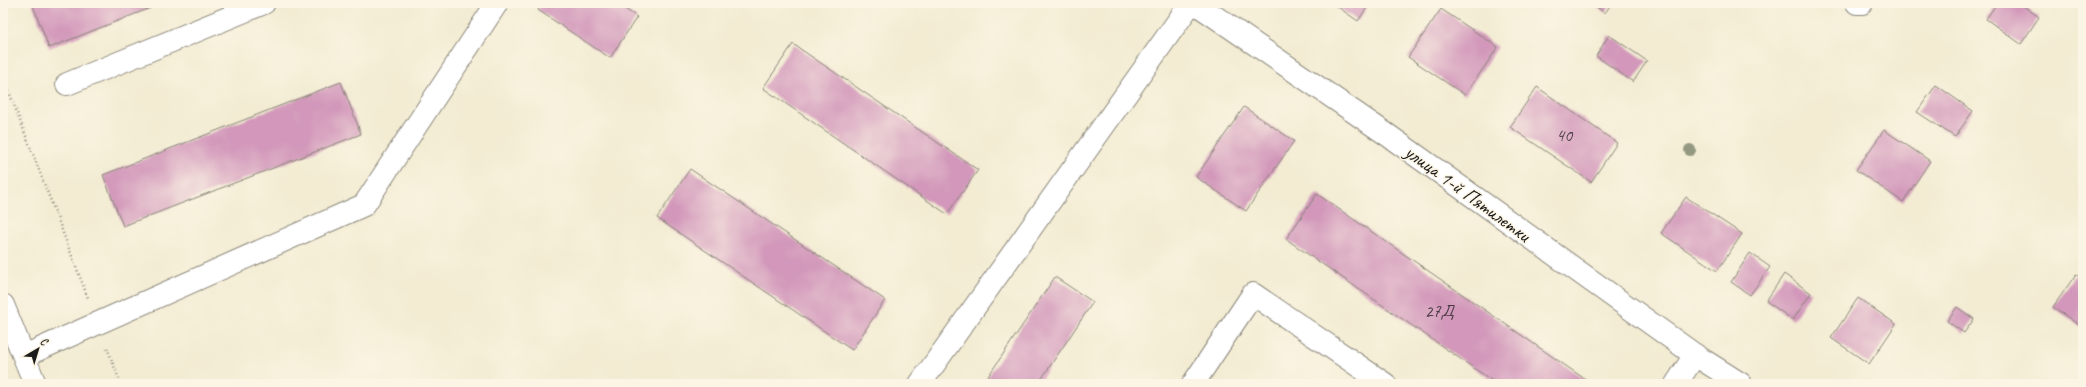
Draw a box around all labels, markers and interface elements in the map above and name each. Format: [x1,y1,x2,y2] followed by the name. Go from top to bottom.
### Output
[1556,124,1574,146] house number: 40
[1399,139,1537,248] street label: улица 1-й Пятилетки
[1424,300,1456,322] house number: 27Д
[18,329,58,369] north arrow
[38,334,52,349] text: С

